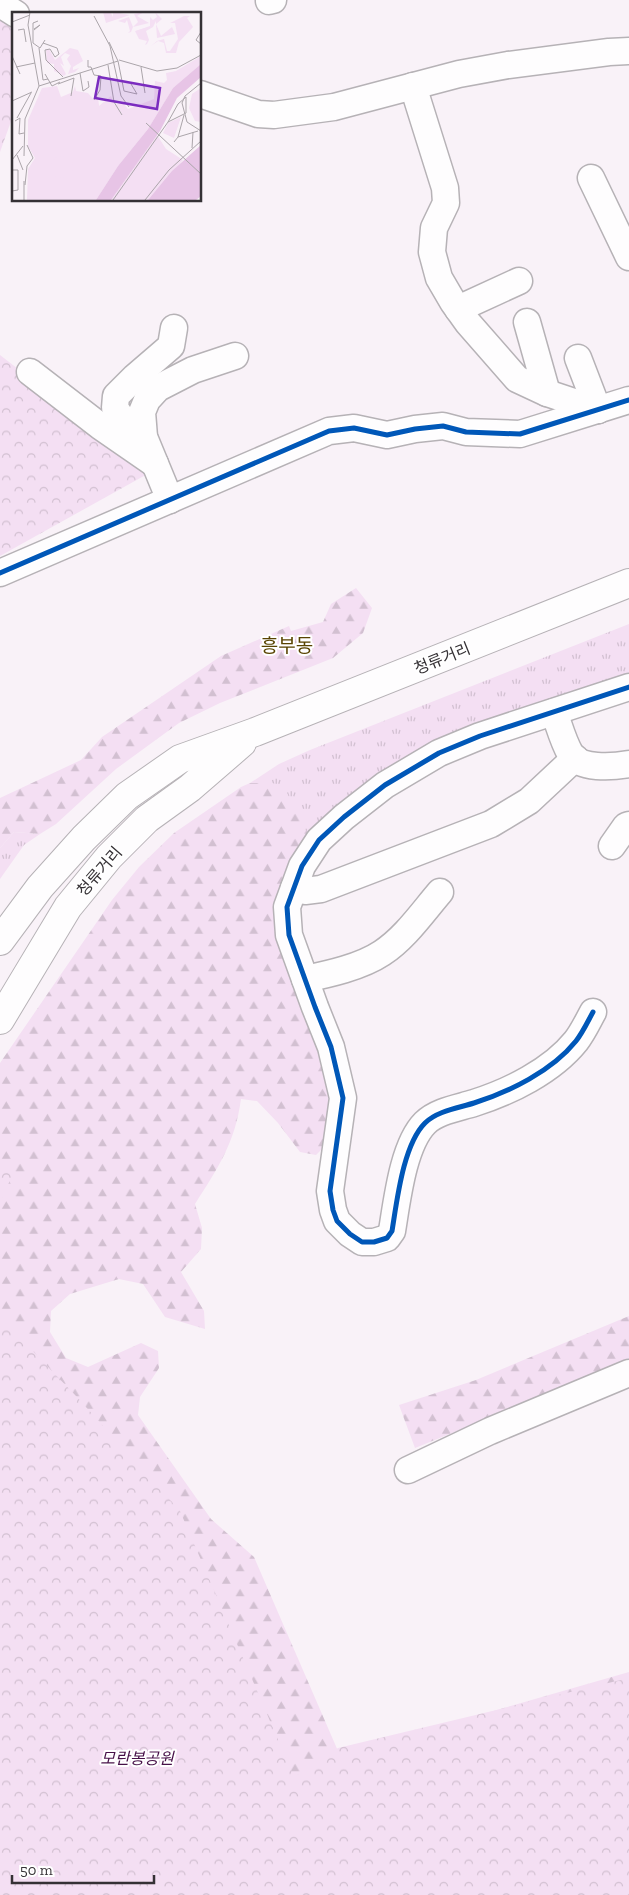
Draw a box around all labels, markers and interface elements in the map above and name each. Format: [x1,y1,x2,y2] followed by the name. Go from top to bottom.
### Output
[12,12,201,201] inset map
[261,634,313,657] district label: 흥부동
[411,639,473,678] street label: 청류거리
[73,843,126,900] street label: 청류거리
[100,1749,175,1768] park label: 모란봉공원
[12,1852,155,1884] scale bar
[20,1861,53,1879] text: 50 m

